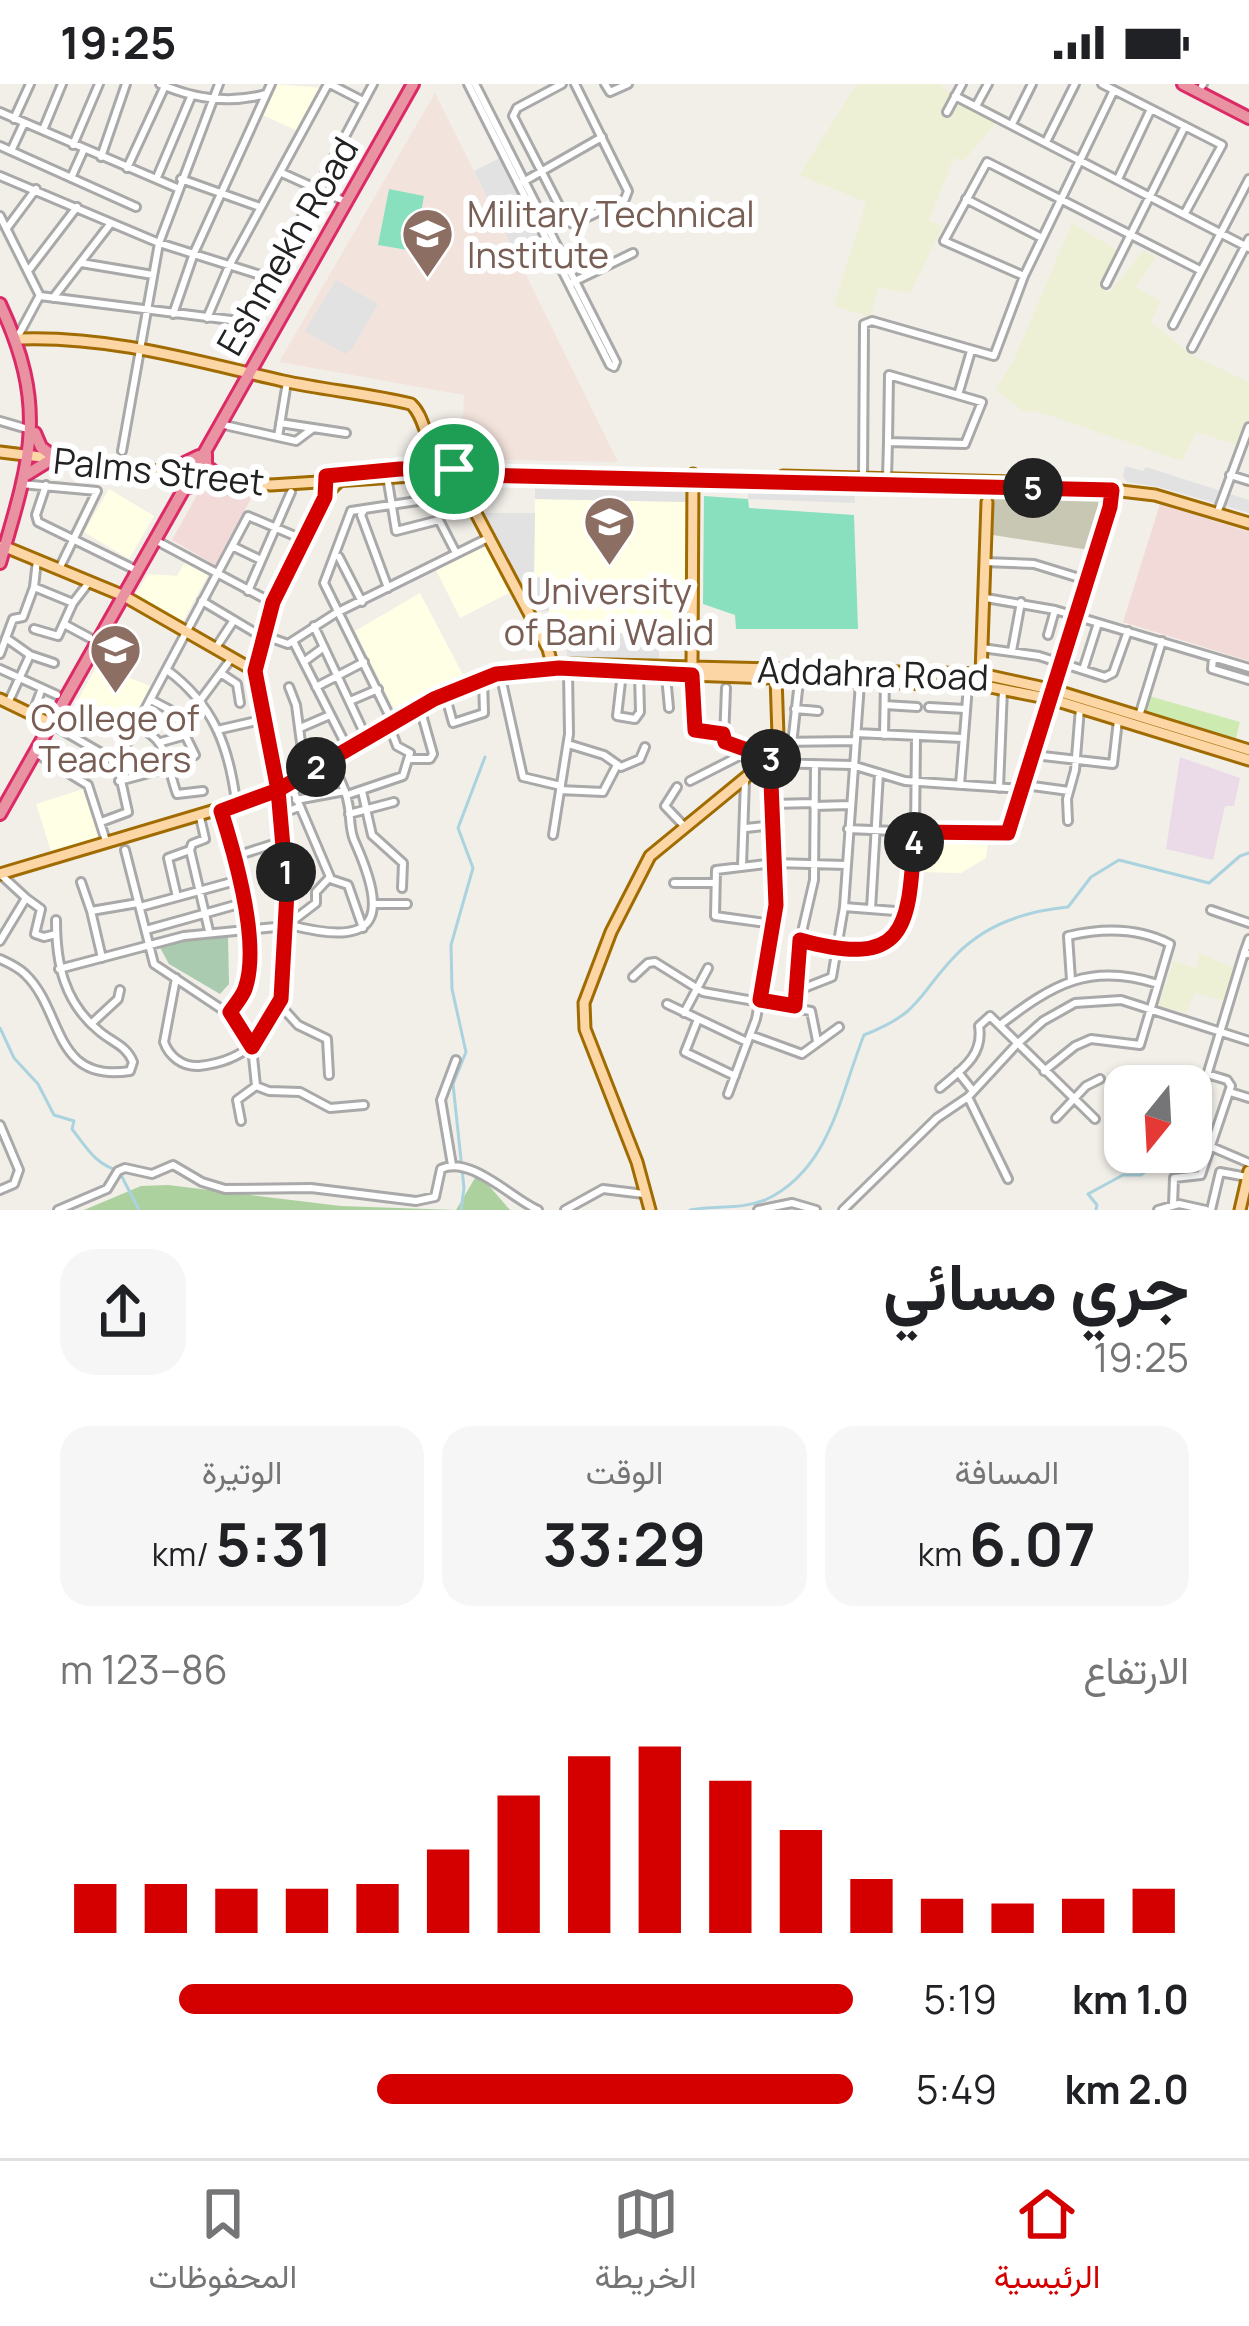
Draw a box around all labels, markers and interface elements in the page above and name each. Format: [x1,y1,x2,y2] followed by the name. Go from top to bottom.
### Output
[60,11,176,73] text: 19:25
[205,128,369,364] street label: Eshmekh Road
[467,189,755,279] place label: Military Technical Institute
[400,206,456,280] school or university icon: Military Technical Institute
[403,418,505,520] pin
[51,436,267,506] street label: Palms Street
[421,436,487,502] icon: arrive
[1003,458,1063,518] pin: 5
[1023,465,1043,510] text: 5
[581,494,637,568] school or university icon: University of Bani Walid
[504,566,714,656] place label: University of Bani Walid
[87,621,143,695] school or university icon: College of Teachers
[756,644,990,702] street label: Addahra Road
[31,693,199,783] place label: College of Teachers
[741,729,801,789] pin: 3
[761,736,781,781] text: 3
[286,737,346,797] pin: 2
[306,744,326,789] text: 2
[884,812,944,872] pin: 4
[904,819,924,864] text: 4
[256,842,316,902] pin: 1
[279,849,293,894] text: 1
[1104,1065,1212,1173] north arrow
[1104,1065,1212,1173] map controls
[883,1240,1189,1330] text: جري مسائي
[60,1249,186,1375] button: share
[1093,1330,1189,1384] text: 19:25
[202,1449,282,1494] text: الوتيرة
[586,1449,663,1494] text: الوقت
[954,1449,1059,1494] text: المسافة
[216,1502,332,1584] text: 5:31
[543,1502,706,1584] text: 33:29
[969,1502,1096,1584] text: 6.07
[152,1531,216,1576] text: /km
[918,1531,969,1576] text: km
[60,1642,228,1696] text: 86–123 m
[1083,1642,1189,1696] text: الارتفاع
[923,1972,997,2026] text: 5:19
[1072,1972,1189,2026] text: 1.0 km
[916,2062,997,2116] text: 5:49
[1064,2062,1189,2116] text: 2.0 km
[149,2181,297,2306] tab: المحفوظات
[594,2181,697,2306] tab: الخريطة
[994,2181,1100,2306] tab: الرئيسية

